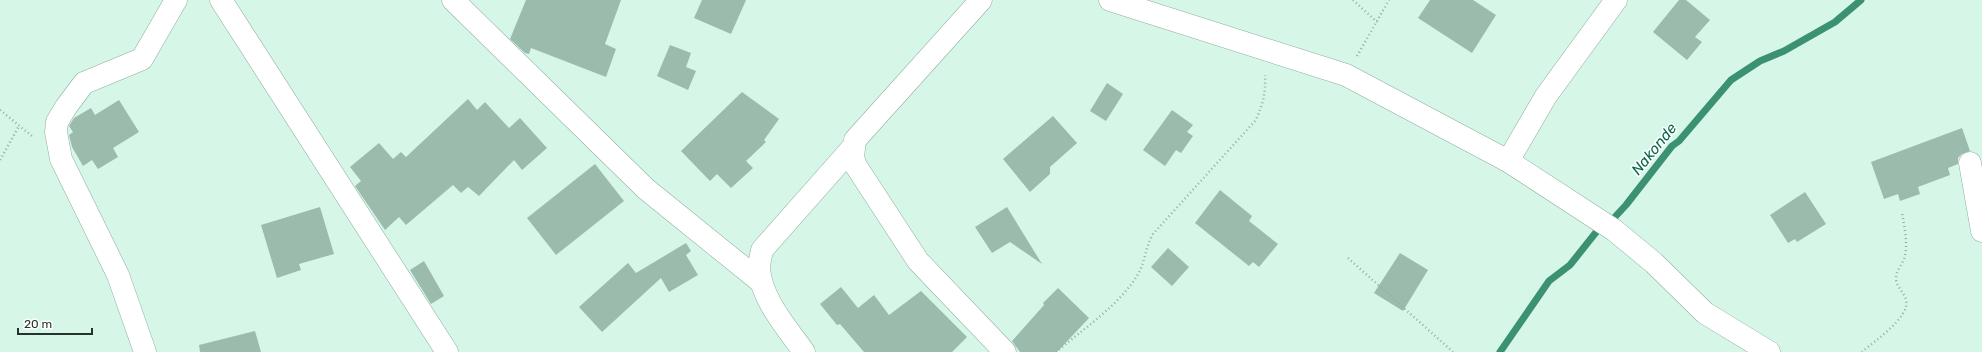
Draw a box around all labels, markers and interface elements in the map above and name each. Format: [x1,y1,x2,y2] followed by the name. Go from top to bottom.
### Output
[1628,119,1681,179] water label: Nakonde
[18,310,92,336] scale bar
[24,317,52,331] text: 20 m

